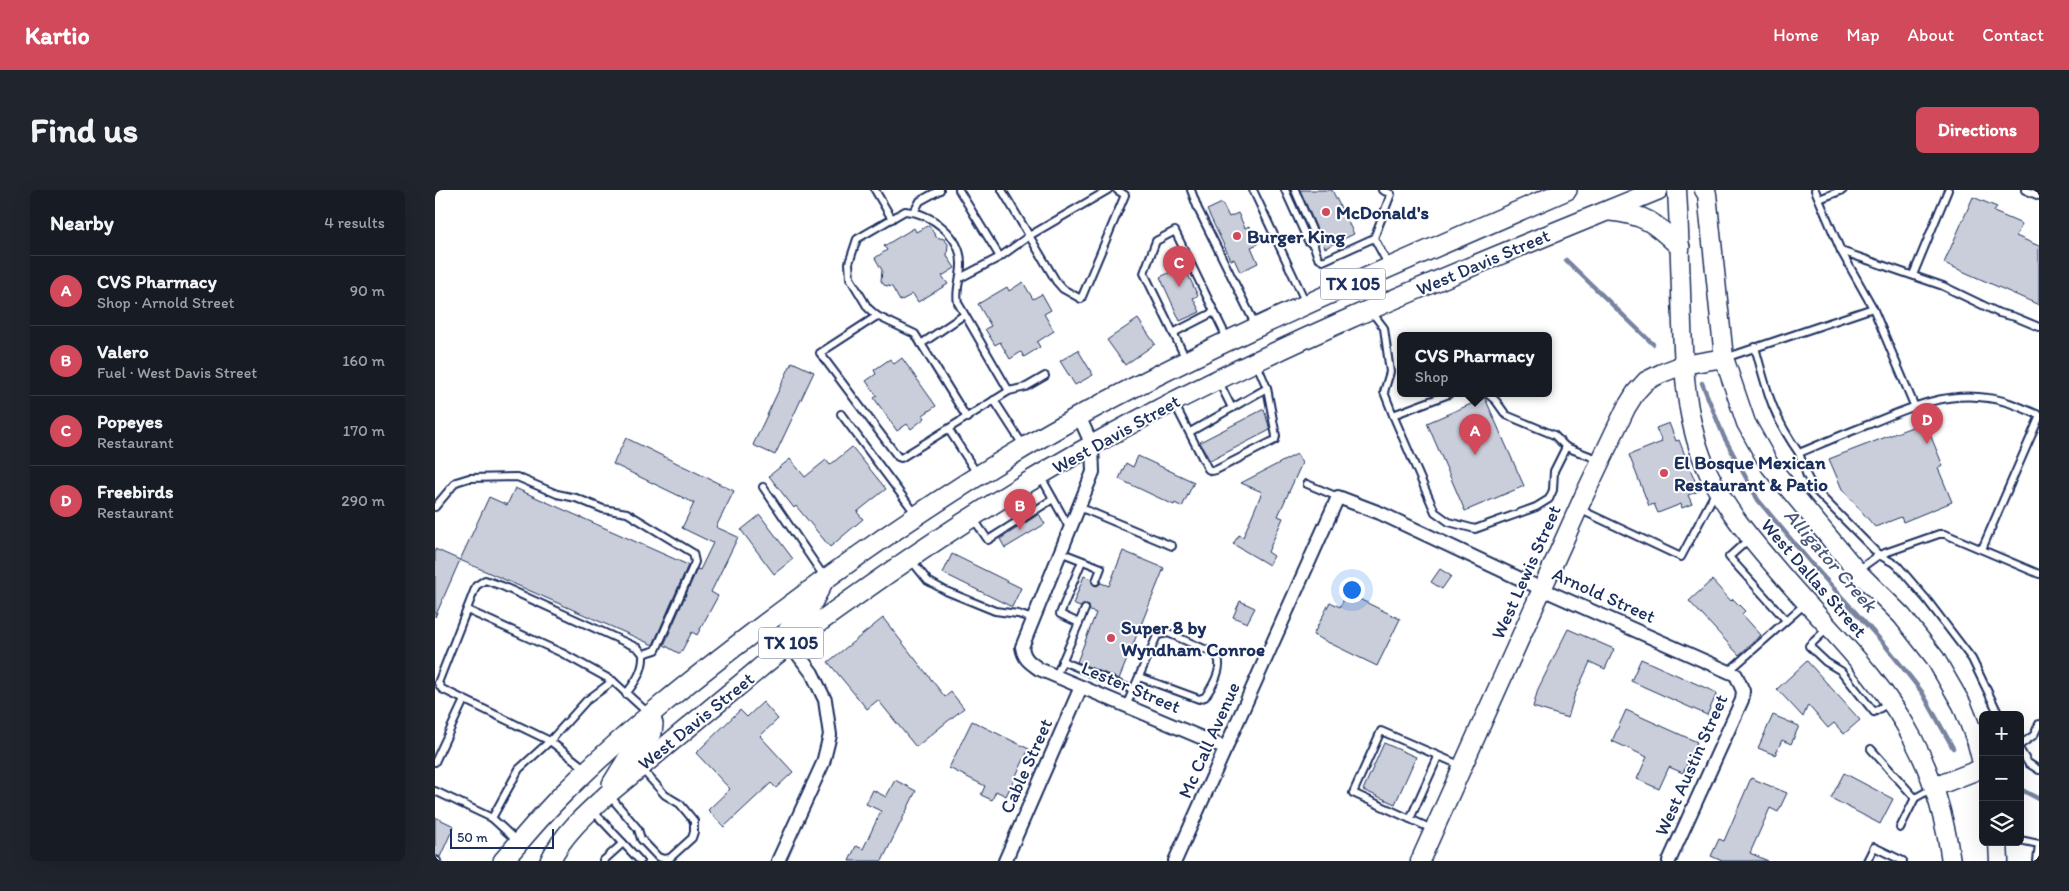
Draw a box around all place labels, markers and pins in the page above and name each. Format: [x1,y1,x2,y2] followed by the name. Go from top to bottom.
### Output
[1336,201,1429,224] place label: McDonald's
[1320,206,1332,218] marker: McDonald's
[1247,225,1346,248] place label: Burger King
[1231,230,1243,242] marker: Burger King
[1163,246,1195,287] pin: C
[1911,403,1943,444] pin: D
[1459,414,1491,455] pin: A
[1674,451,1828,496] place label: El Bosque Mexican Restaurant & Patio
[1658,467,1670,479] marker: El Bosque Mexican Restaurant & Patio
[1004,489,1036,530] pin: B
[1121,616,1265,661] place label: Super 8 by Wyndham Conroe
[1105,632,1117,644] marker: Super 8 by Wyndham Conroe

